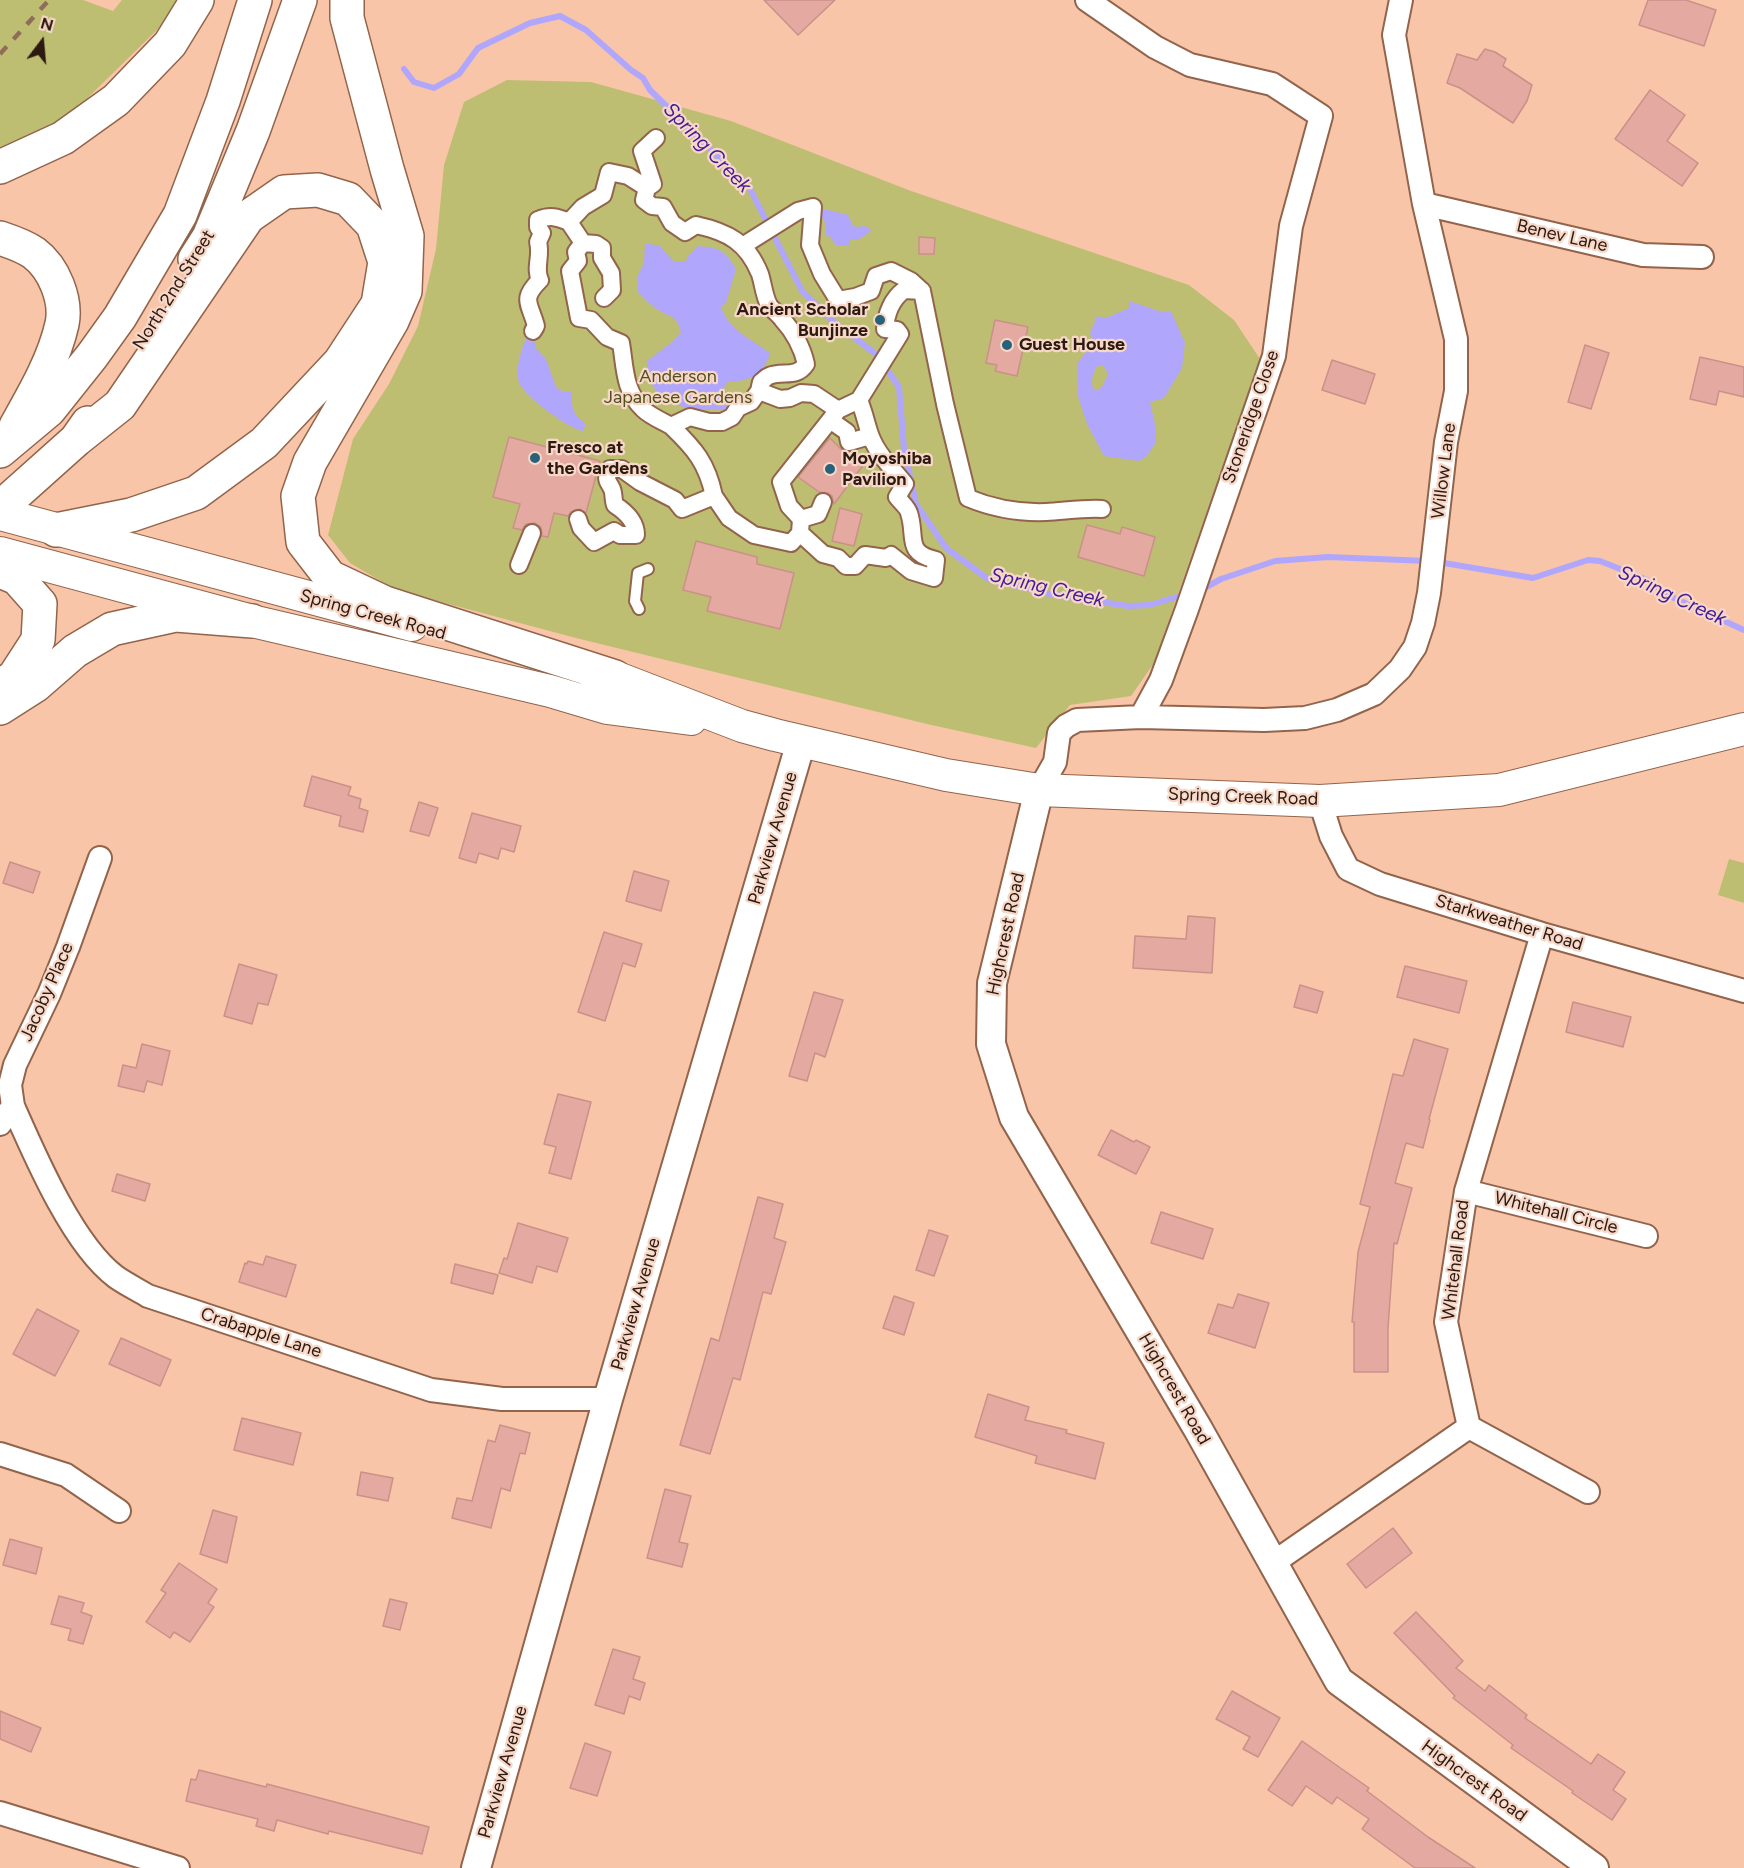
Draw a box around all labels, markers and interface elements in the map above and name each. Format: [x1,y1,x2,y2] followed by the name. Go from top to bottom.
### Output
[12,12,72,72] north arrow
[39,13,56,35] text: N
[658,98,756,198] water label: Spring Creek
[1514,215,1610,257] street label: Benev Lane
[128,226,220,354] street label: North 2nd Street
[736,299,868,342] place label: Ancient Scholar Bunjinze
[873,313,887,327] marker: Ancient Scholar Bunjinze
[1019,334,1125,356] place label: Guest House
[1000,338,1014,352] marker: Guest House
[1218,348,1284,486] street label: Stoneridge Close
[604,366,752,409] park label: Anderson Japanese Gardens
[1427,422,1461,520] street label: Willow Lane
[547,437,648,480] place label: Fresco at the Gardens
[842,448,932,490] place label: Moyoshiba Pavilion
[528,451,542,465] marker: Fresco at the Gardens
[823,462,837,476] marker: Moyoshiba Pavilion
[1614,561,1730,631] water label: Spring Creek
[988,563,1106,613] water label: Spring Creek
[298,585,448,645] street label: Spring Creek Road
[744,769,802,907] street label: Parkview Avenue
[1168,784,1318,810] street label: Spring Creek Road
[982,871,1030,997] street label: Highcrest Road
[1433,890,1585,956] street label: Starkweather Road
[16,939,78,1045] street label: Jacoby Place
[1492,1187,1620,1239] street label: Whitehall Circle
[1438,1199,1474,1321] street label: Whitehall Road
[607,1235,665,1373] street label: Parkview Avenue
[198,1303,324,1363] street label: Crabapple Lane
[1133,1329,1215,1449] street label: Highcrest Road
[474,1703,532,1841] street label: Parkview Avenue
[1417,1736,1531,1826] street label: Highcrest Road

